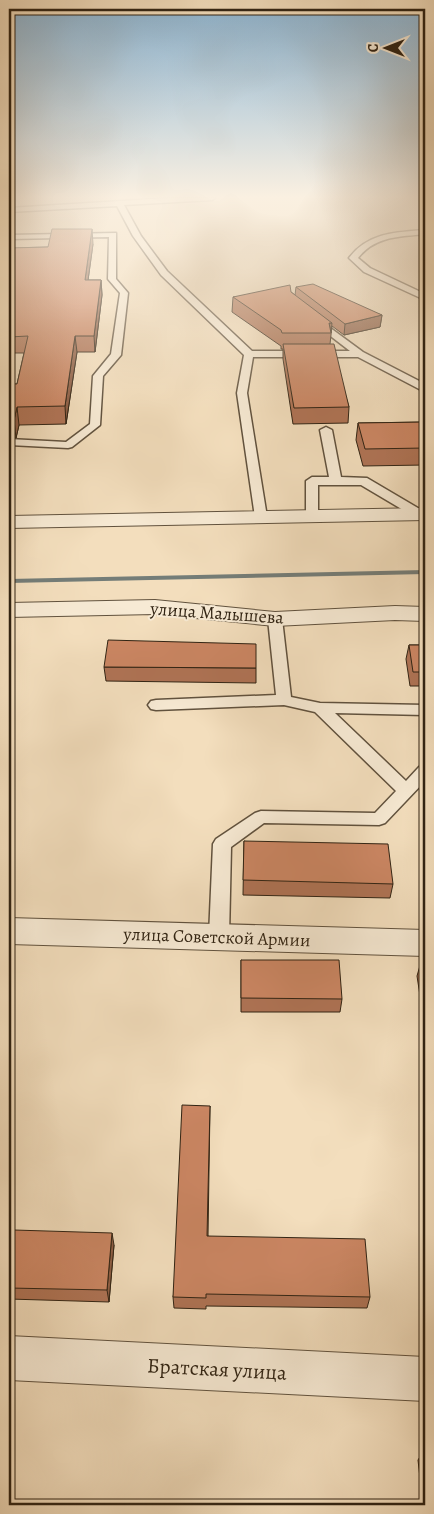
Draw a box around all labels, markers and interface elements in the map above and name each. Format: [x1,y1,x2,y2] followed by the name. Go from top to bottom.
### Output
[362,22,412,72] north arrow
[364,43,383,52] text: С
[149,596,285,630] street label: улица Малышева
[122,922,311,952] street label: улица Советской Армии
[146,1351,288,1387] street label: Братская улица

